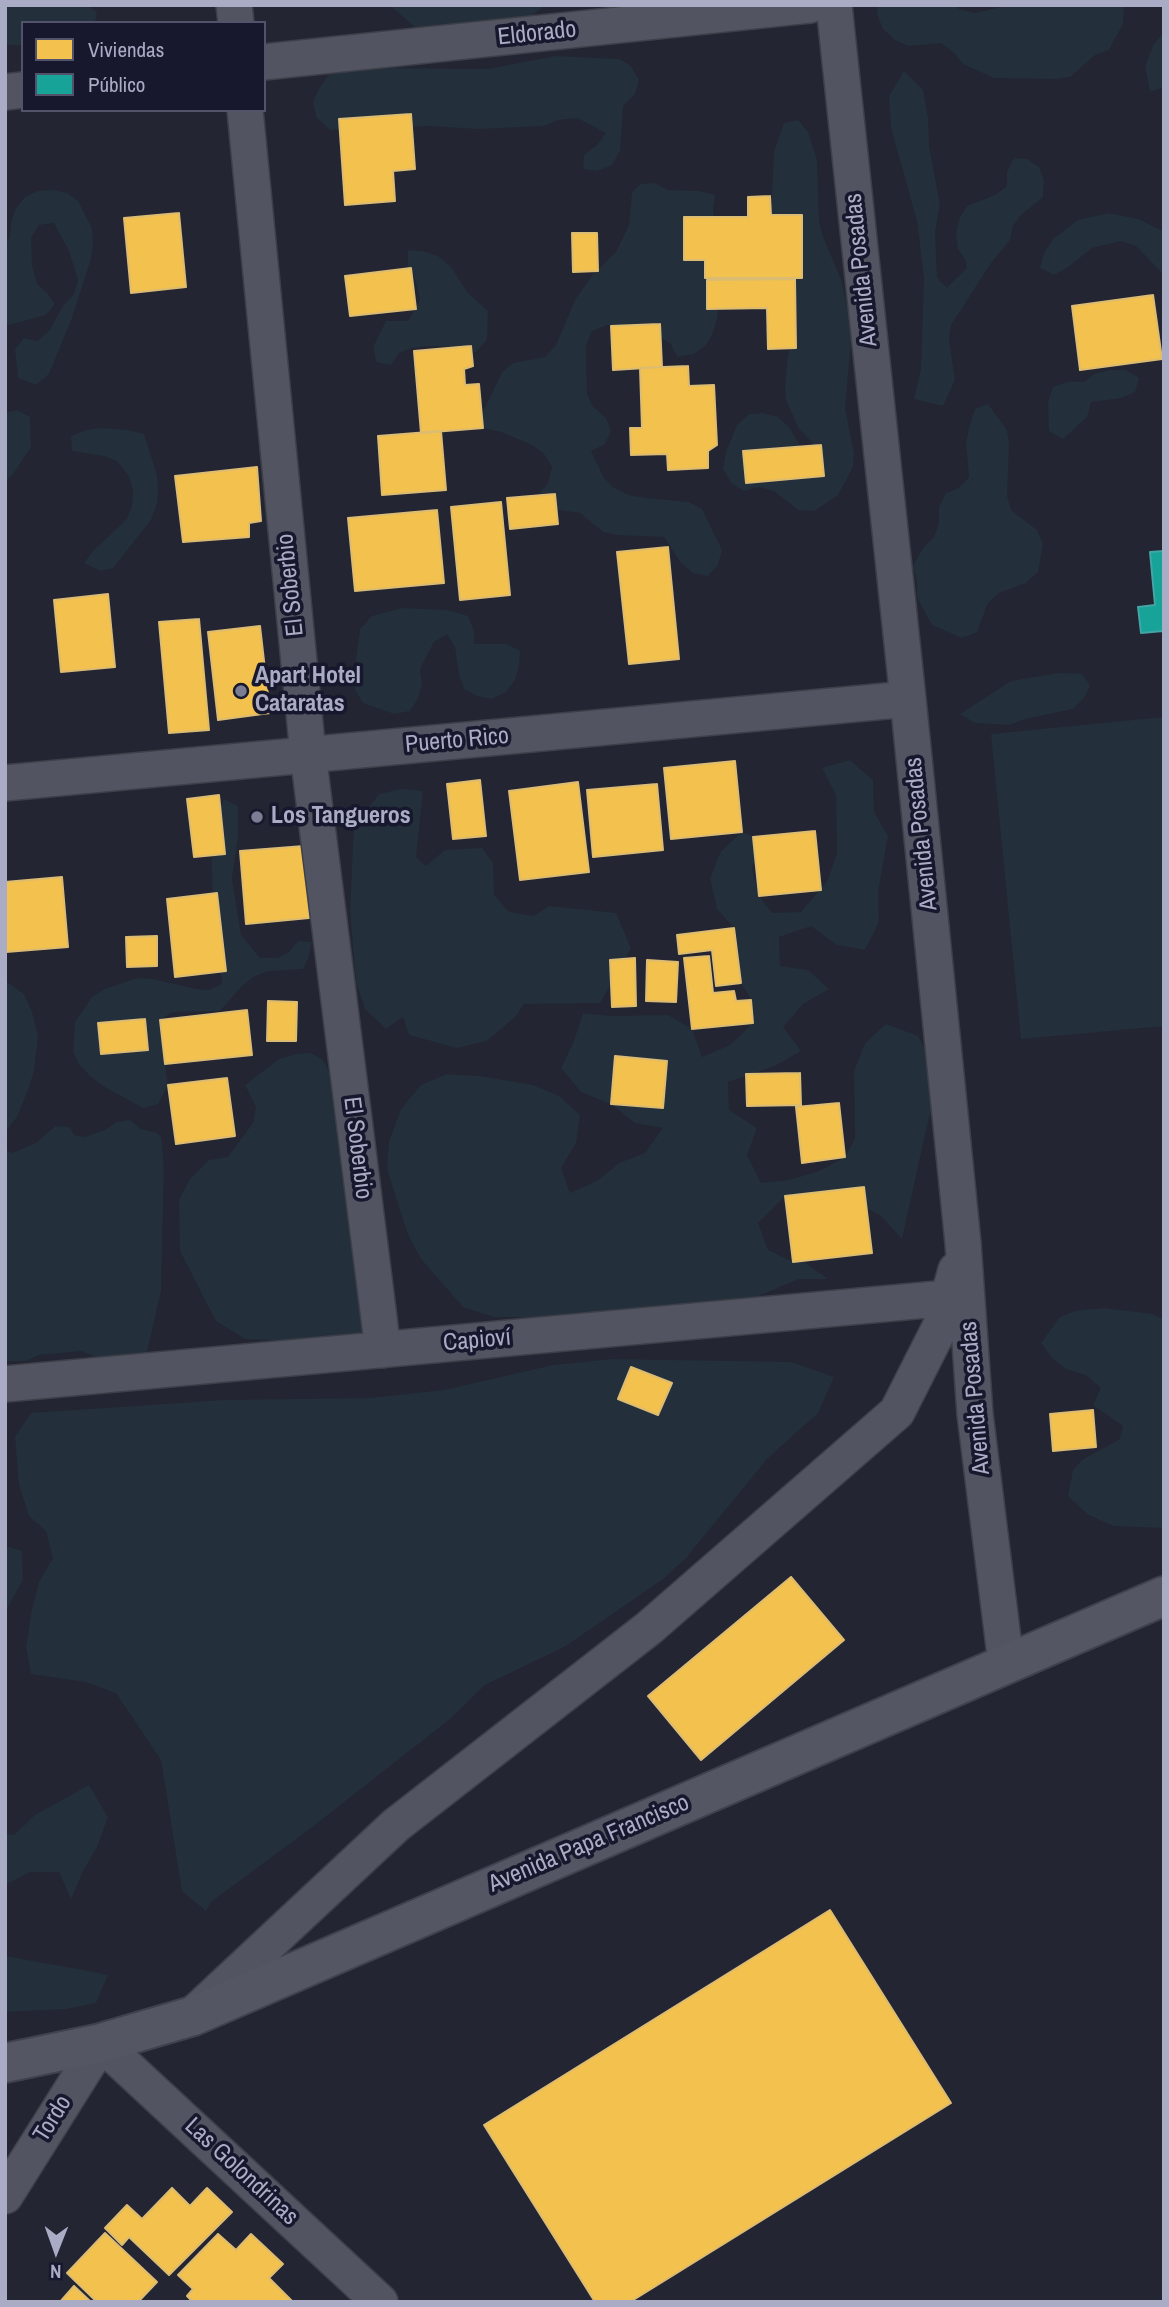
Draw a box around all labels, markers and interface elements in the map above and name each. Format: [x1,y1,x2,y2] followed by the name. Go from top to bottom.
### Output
[496,16,578,52] street label: Eldorado
[21,21,266,112] legend
[88,35,164,64] text: Viviendas
[88,70,145,99] text: Público
[840,192,884,348] street label: Avenida Posadas
[271,532,311,638] street label: El Soberbio
[255,663,361,719] place label: Apart Hotel Cataratas
[233,683,249,699] marker: Apart Hotel Cataratas
[404,722,510,760] street label: Puerto Rico
[900,756,944,912] street label: Avenida Posadas
[271,803,411,831] place label: Los Tangueros
[249,809,265,825] marker: Los Tangueros
[336,1095,378,1201] street label: El Soberbio
[955,1320,997,1476] street label: Avenida Posadas
[442,1324,512,1358] street label: Capioví
[484,1789,694,1899] street label: Avenida Papa Francisco
[28,2090,78,2148] street label: Tordo
[178,2112,304,2232] street label: Las Golondrinas
[21,2216,91,2286] north arrow
[50,2259,61,2285] text: N

